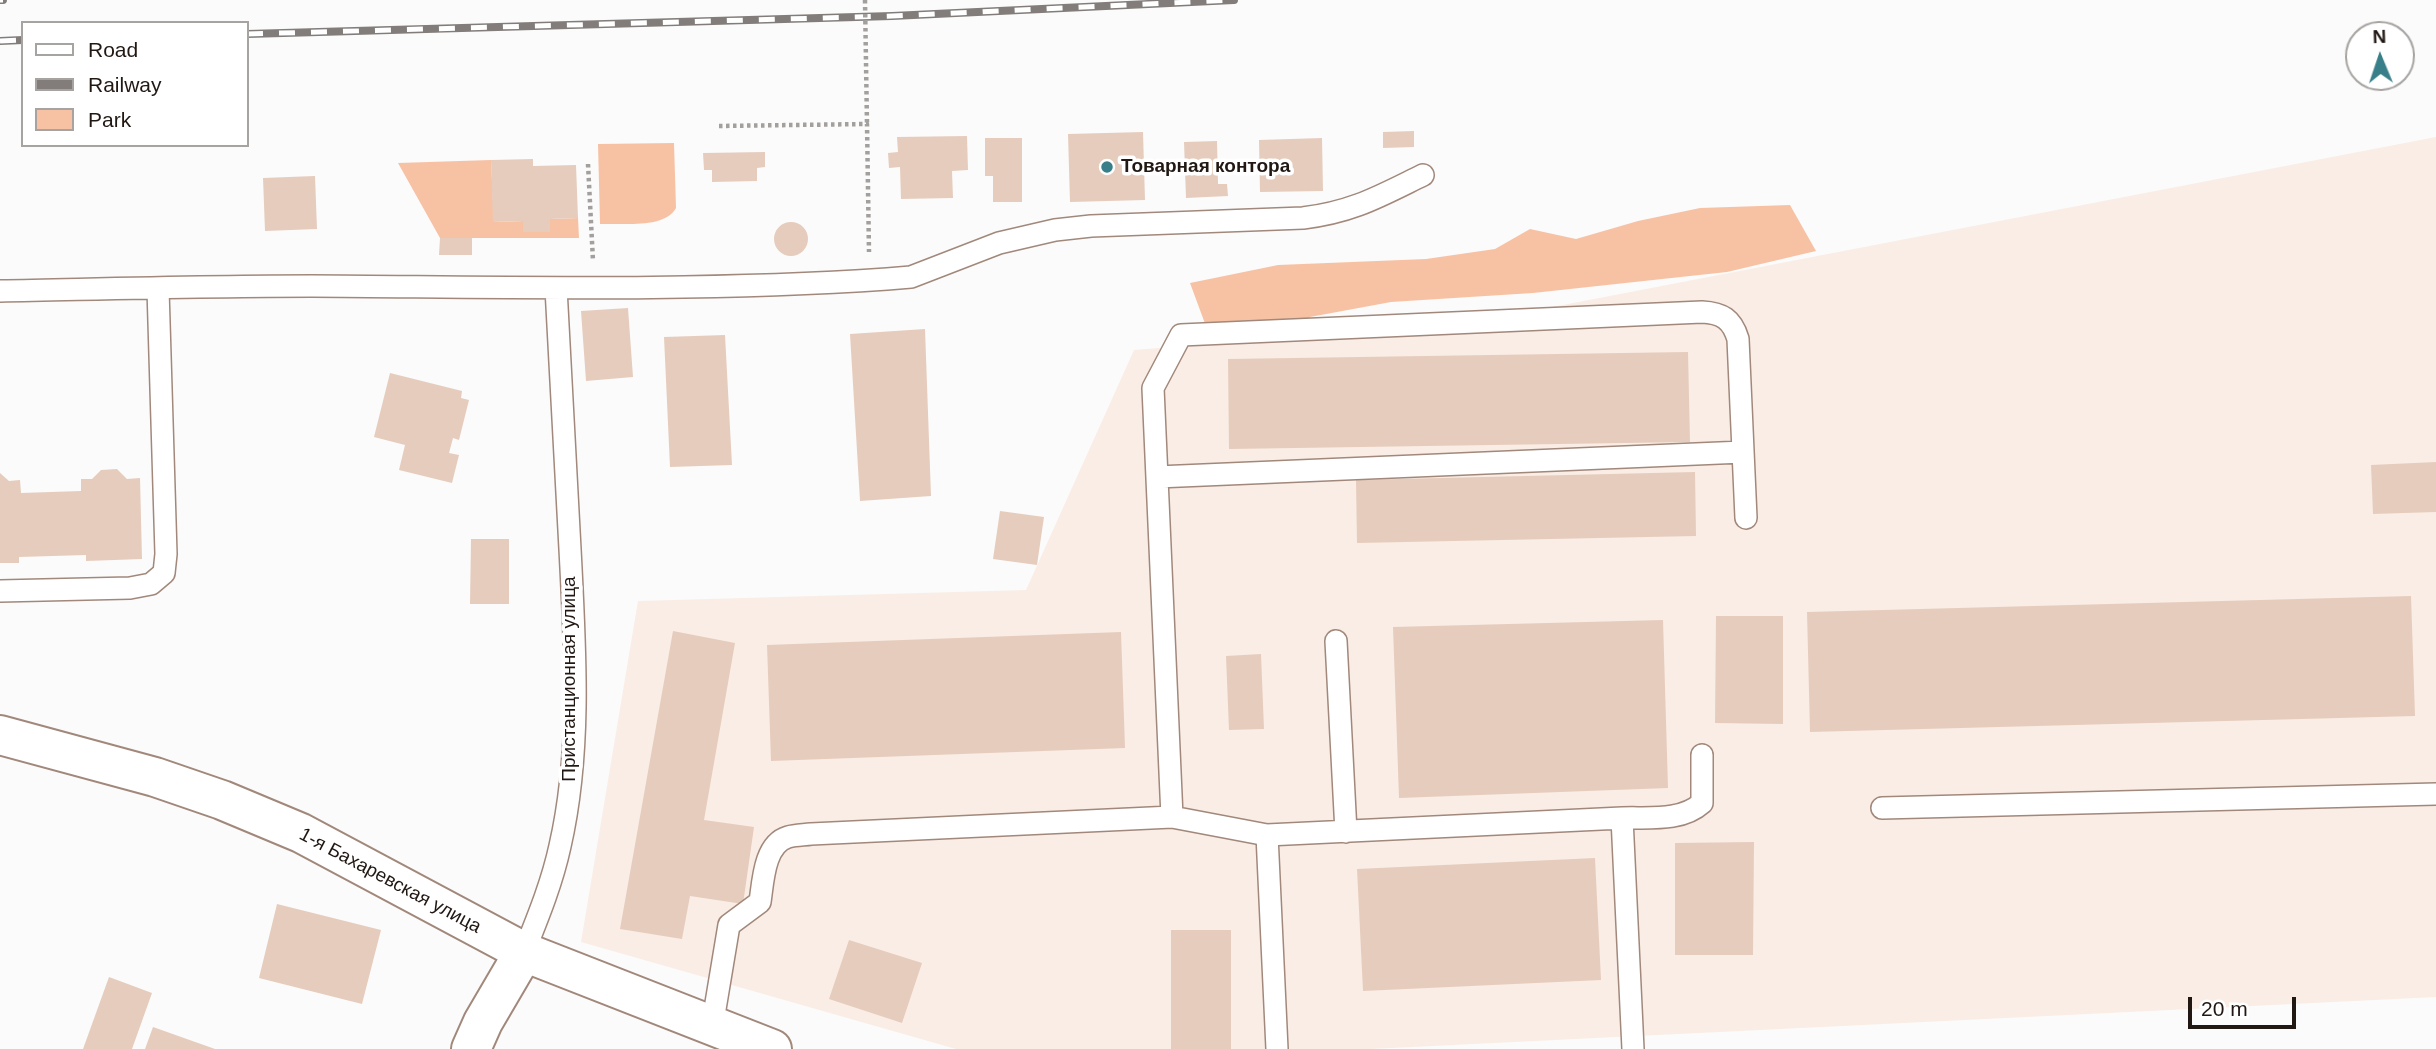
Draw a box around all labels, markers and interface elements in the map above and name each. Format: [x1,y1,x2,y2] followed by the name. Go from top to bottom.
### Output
[21,21,248,147] legend
[2345,21,2415,91] north arrow
[2372,26,2387,47] text: N
[88,38,138,61] text: Road
[88,73,162,96] text: Railway
[88,108,131,131] text: Park
[1121,156,1290,178] place label: Товарная контора
[1099,159,1115,175] marker: Товарная контора
[559,576,581,782] street label: Пристанционная улица
[295,823,485,939] street label: 1-я Бахаревская улица
[2191,982,2300,1026] scale bar
[2201,997,2248,1020] text: 20 m

